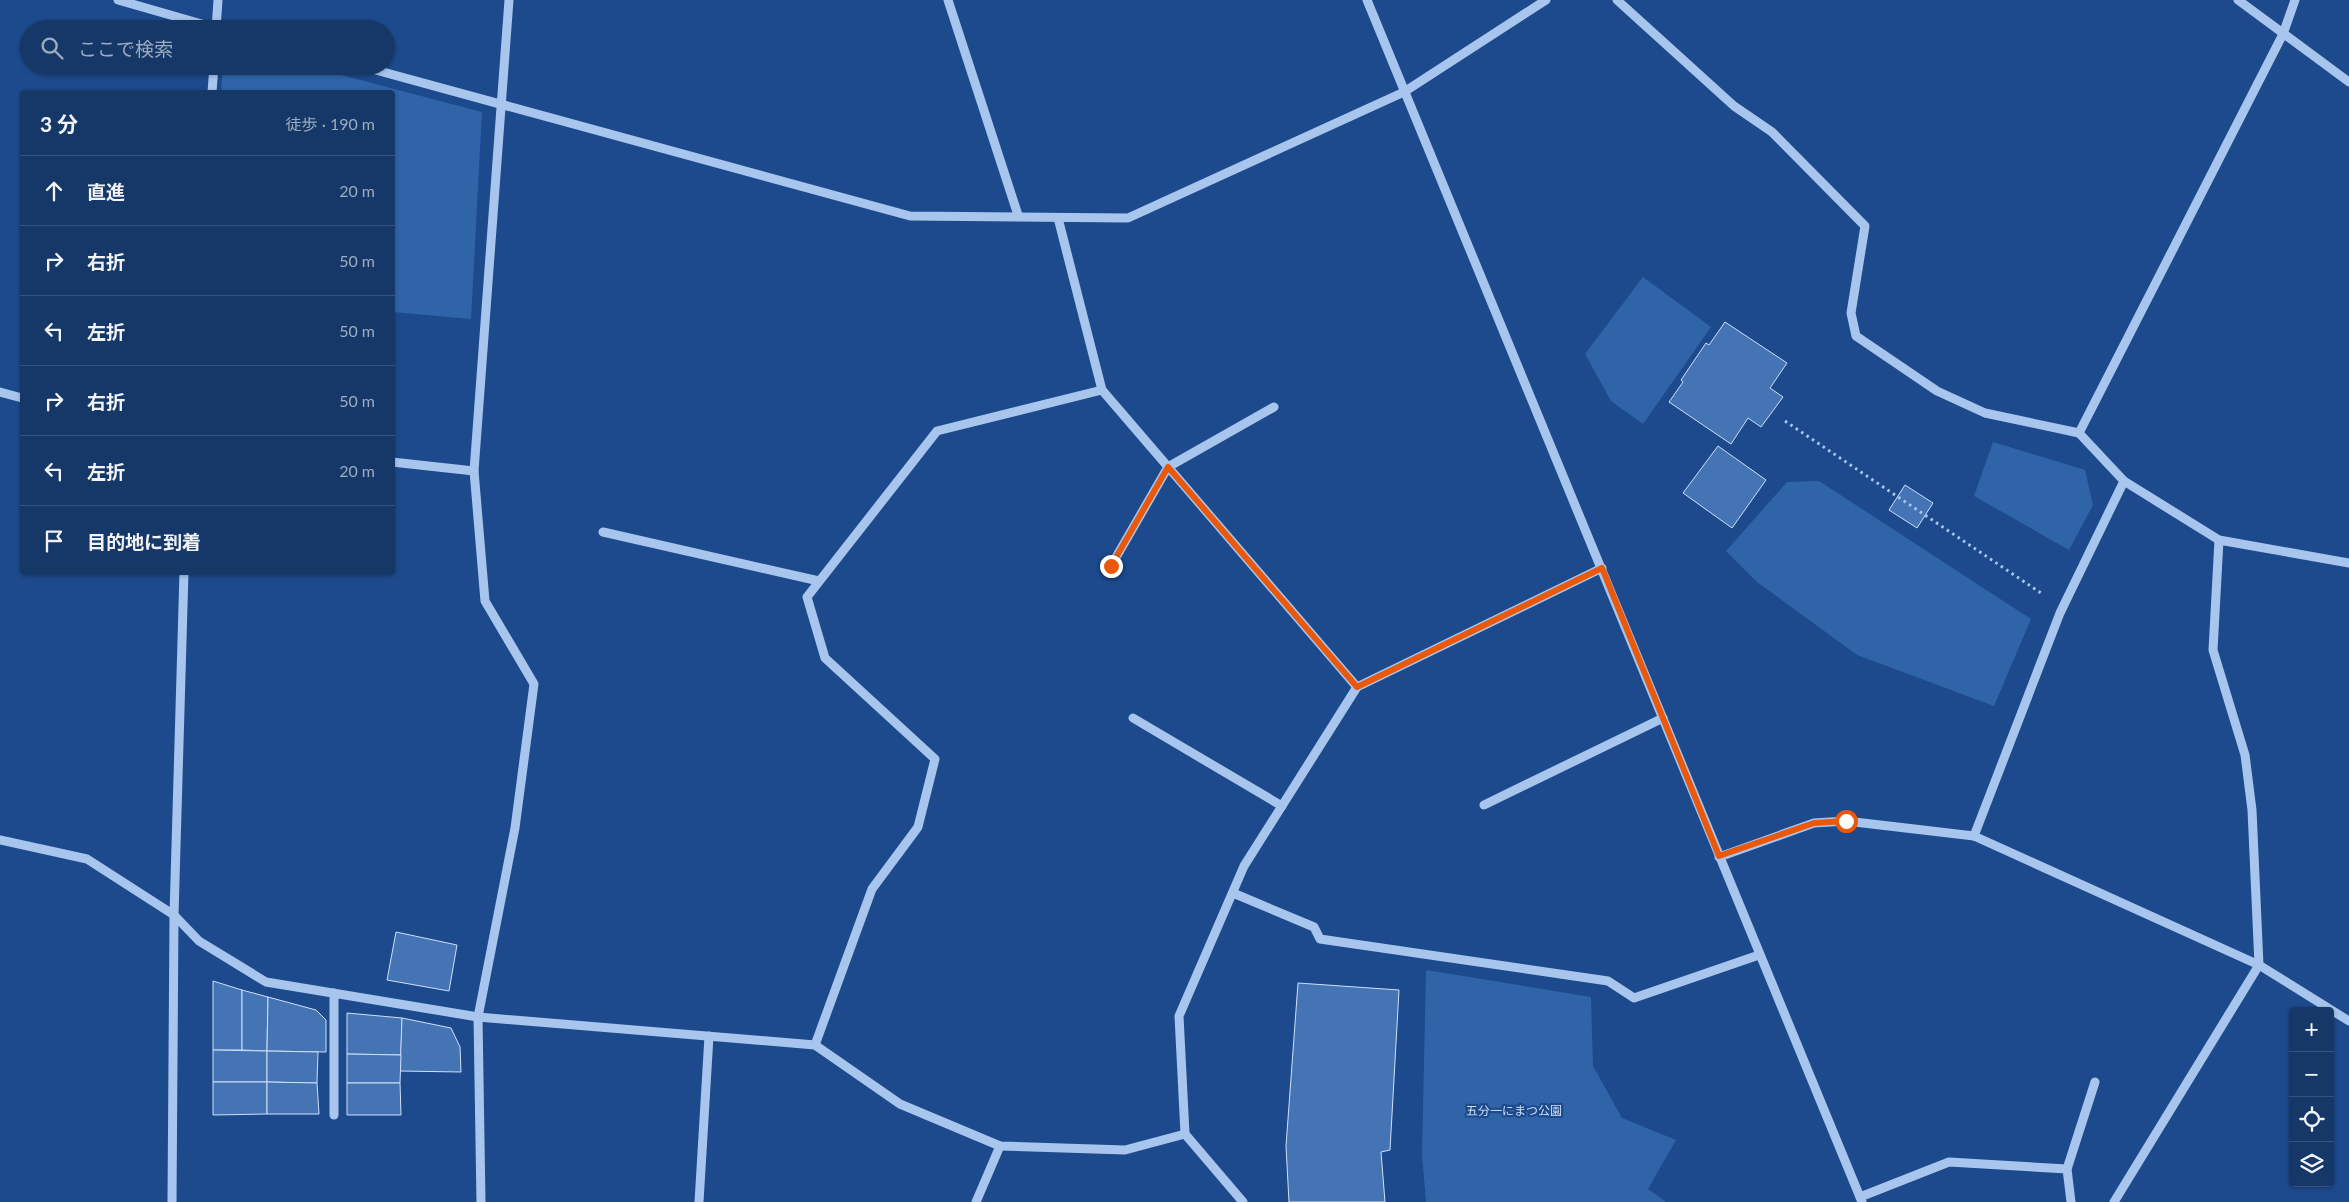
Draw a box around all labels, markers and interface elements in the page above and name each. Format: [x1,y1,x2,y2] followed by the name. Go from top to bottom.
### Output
[20,20,395,75] search box
[38,34,66,62] icon: search
[78,37,173,60] text: ここで検索
[40,111,78,136] text: 3 分
[286,114,375,133] text: 徒歩 · 190 m
[40,177,68,205] icon: ahead
[87,180,125,203] text: 直進
[339,181,375,200] text: 20 m
[40,247,68,275] icon: right
[87,250,125,273] text: 右折
[339,251,375,270] text: 50 m
[40,317,68,345] icon: left
[87,320,125,343] text: 左折
[339,321,375,340] text: 50 m
[40,387,68,415] icon: right
[87,390,125,413] text: 右折
[339,391,375,410] text: 50 m
[40,457,68,485] icon: left
[87,460,125,483] text: 左折
[339,461,375,480] text: 20 m
[40,527,68,555] icon: arrive
[87,530,201,553] text: 目的地に到着
[1100,555,1123,578] route end
[1835,810,1858,833] route start
[2289,1007,2334,1187] map controls
[2289,1007,2334,1052] button: +
[2289,1052,2334,1097] button: −
[2289,1097,2334,1142] button: locate
[1466,1103,1562,1118] park label: 五分一にまつ公園
[2289,1142,2334,1187] button: layers

